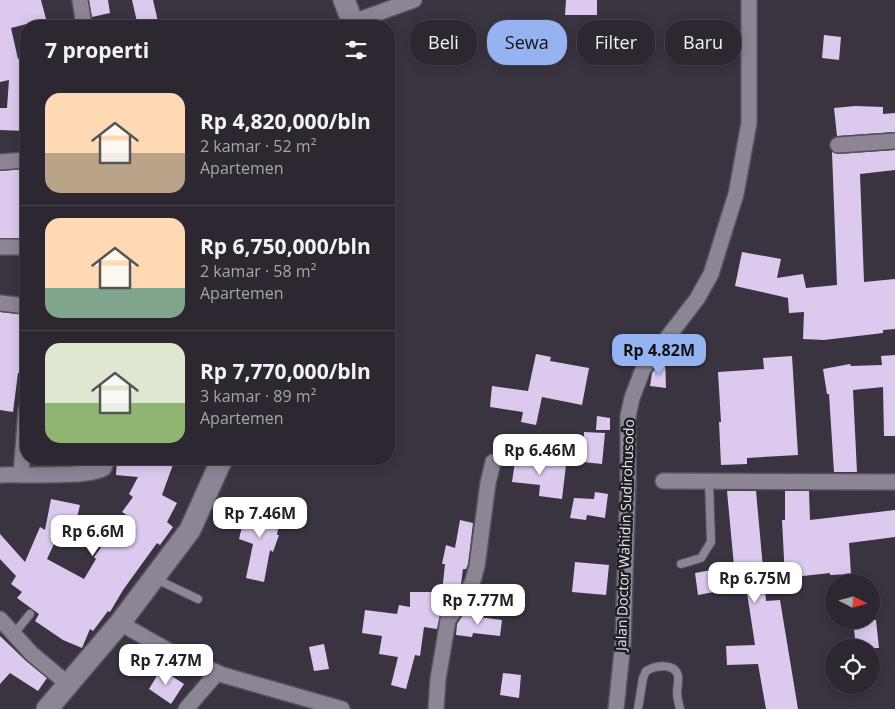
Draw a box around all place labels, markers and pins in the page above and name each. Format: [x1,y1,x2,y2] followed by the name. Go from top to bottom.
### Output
[607,334,711,376] pin: Rp 4.82M
[488,434,592,476] pin: Rp 6.46M
[208,496,312,539] pin: Rp 7.46M
[47,514,139,557] pin: Rp 6.6M
[703,562,807,604] pin: Rp 6.75M
[426,584,530,626] pin: Rp 7.77M
[114,644,218,686] pin: Rp 7.47M

